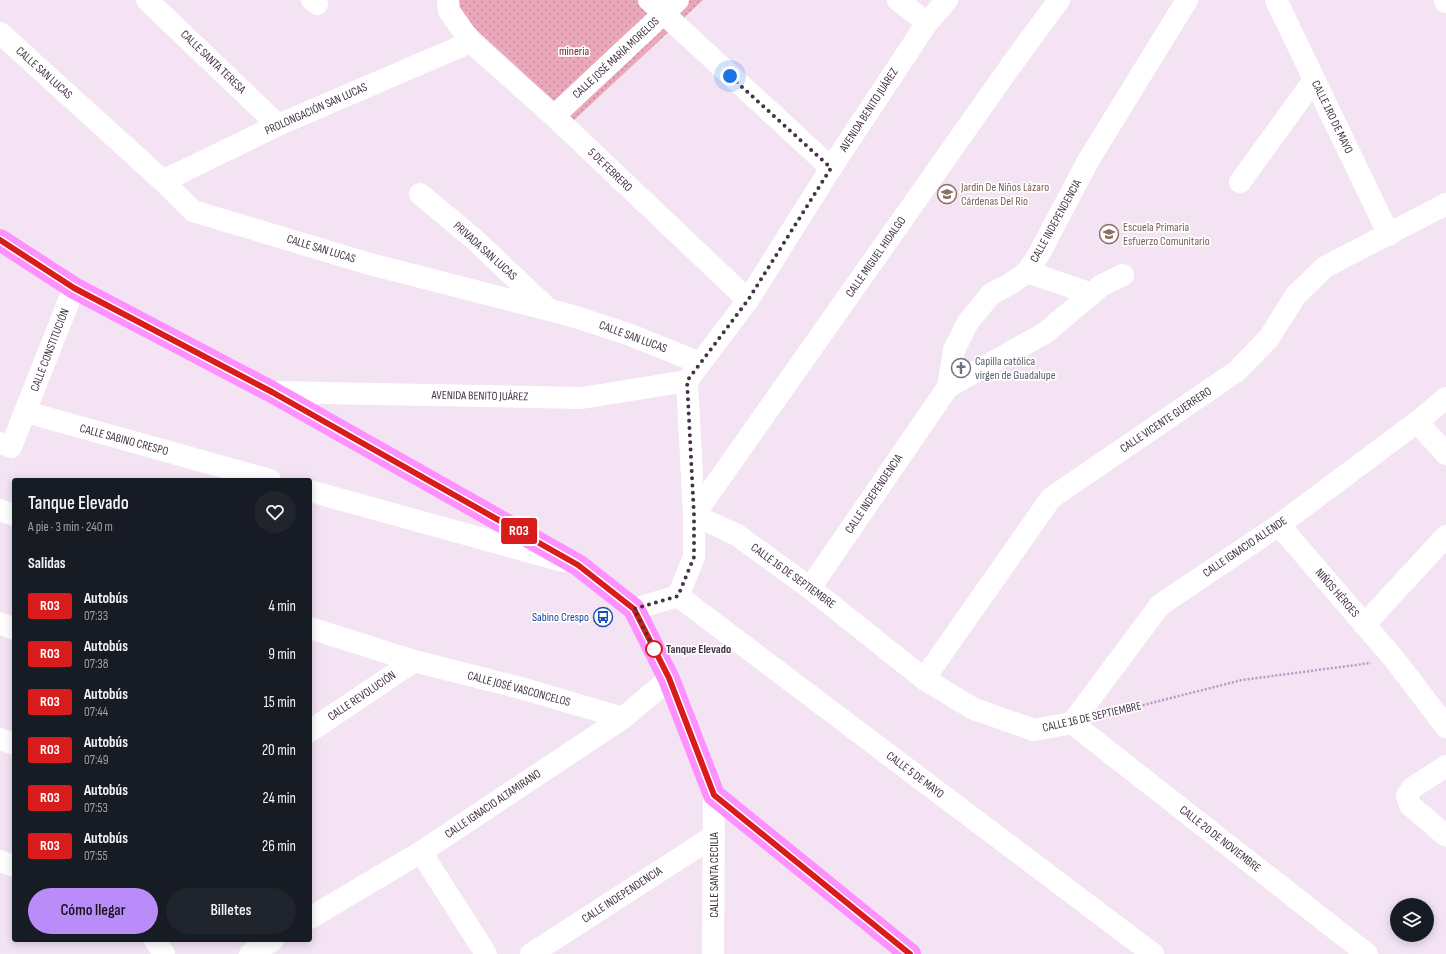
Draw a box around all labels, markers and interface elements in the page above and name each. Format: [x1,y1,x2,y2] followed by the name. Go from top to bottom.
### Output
[570,14,662,102] street label: CALLE JOSÉ MARÍA MORELOS
[177,27,249,98] street label: CALLE SANTA TERESA
[12,44,76,102] street label: CALLE SAN LUCAS
[559,44,589,59] park label: mineria
[836,65,902,155] street label: AVENIDA BENITO JUÁREZ
[720,66,740,86] your location
[1308,78,1356,156] street label: CALLE 1RO DE MAYO
[262,80,370,138] street label: PROLONGACIÓN SAN LUCAS
[585,145,636,195] street label: 5 DE FEBRERO
[1027,176,1085,265] street label: CALLE INDEPENDENCIA
[960,180,1049,209] place label: Jardin De Niños Lázaro Cárdenas Del Río
[936,183,958,205] school or university icon: Jardin De Niños Lázaro Cárdenas Del Río
[843,214,909,300] street label: CALLE MIGUEL HIDALGO
[450,218,520,284] street label: PRIVADA SAN LUCAS
[1123,220,1210,249] place label: Escuela Primaria Esfuerzo Comunitario
[1098,223,1120,245] school or university icon: Escuela Primaria Esfuerzo Comunitario
[285,231,357,267] street label: CALLE SAN LUCAS
[27,306,73,394] street label: CALLE CONSTITUCIÓN
[597,318,669,356] street label: CALLE SAN LUCAS
[975,354,1056,383] place label: Capilla católica virgen de Guadalupe
[950,357,972,379] church icon: Capilla católica virgen de Guadalupe
[1117,384,1215,456] street label: CALLE VICENTE GUERRERO
[431,388,528,404] street label: AVENIDA BENITO JUÁREZ
[78,421,170,459] street label: CALLE SABINO CRESPO
[842,451,907,537] street label: CALLE INDEPENDENCIA
[254,491,296,533] button: heart
[28,492,129,515] text: Tanque Elevado
[1200,513,1290,581] street label: CALLE IGNACIO ALLENDE
[496,518,542,544] line badge: R03
[28,519,113,535] text: A pie · 3 min · 240 m
[509,522,529,539] text: R03
[748,540,838,612] street label: CALLE 16 DE SEPTIEMBRE
[28,554,66,573] text: Salidas
[1312,565,1362,621] street label: NIÑOS HÉROES
[84,589,128,608] text: Autobús
[40,597,60,614] text: R03
[269,597,296,616] text: 4 min
[592,606,614,628] bus stop icon: Sabino Crespo
[84,608,108,624] text: 07:33
[532,610,589,625] place label: Sabino Crespo
[84,637,128,656] text: Autobús
[645,640,663,658] marker: Tanque Elevado
[666,642,731,657] place label: Tanque Elevado
[40,645,60,662] text: R03
[268,645,296,664] text: 9 min
[84,656,108,672] text: 07:38
[325,668,399,724] street label: CALLE REVOLUCIÓN
[466,668,572,710] street label: CALLE JOSÉ VASCONCELOS
[84,685,128,704] text: Autobús
[40,693,60,710] text: R03
[264,693,296,712] text: 15 min
[1041,698,1143,736] street label: CALLE 16 DE SEPTIEMBRE
[84,704,108,720] text: 07:44
[84,733,128,752] text: Autobús
[40,741,60,758] text: R03
[262,741,296,760] text: 20 min
[883,748,947,802] street label: CALLE 5 DE MAYO
[84,752,109,768] text: 07:49
[442,766,544,842] street label: CALLE IGNACIO ALTAMIRANO
[84,781,128,800] text: Autobús
[40,789,60,806] text: R03
[262,789,296,808] text: 24 min
[84,800,108,816] text: 07:53
[1176,803,1264,876] street label: CALLE 20 DE NOVIEMBRE
[84,829,128,848] text: Autobús
[707,831,722,918] street label: CALLE SANTA CECILIA
[40,837,60,854] text: R03
[262,837,296,856] text: 26 min
[84,848,108,864] text: 07:55
[579,863,666,927] street label: CALLE INDEPENDENCIA
[28,888,158,934] button: Cómo llegar
[166,888,296,934] button: Billetes
[1390,898,1434,942] map controls
[1390,898,1434,942] button: layers

